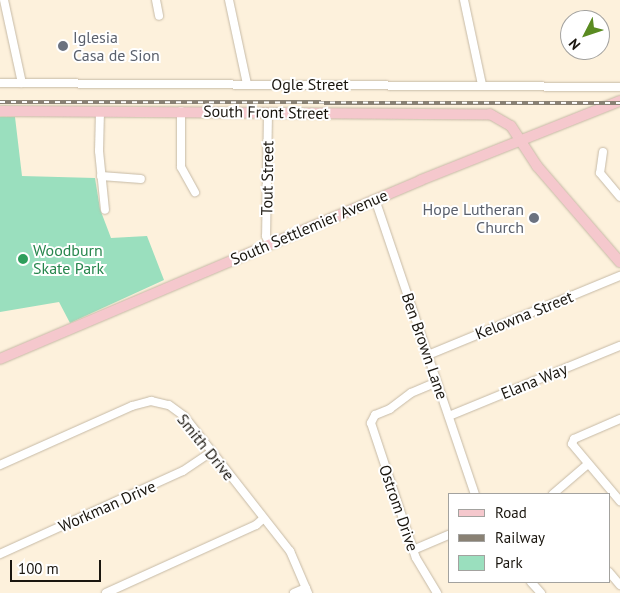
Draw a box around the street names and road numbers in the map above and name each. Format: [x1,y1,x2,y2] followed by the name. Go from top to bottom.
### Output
[271,74,349,94] street label: Ogle Street
[203,101,329,123] street label: South Front Street
[257,141,277,215] street label: Tout Street
[227,185,391,269] street label: South Settlemier Avenue
[472,287,576,343] street label: Kelowna Street
[398,290,452,402] street label: Ben Brown Lane
[498,359,570,403] street label: Elana Way
[173,410,239,484] street label: Smith Drive
[375,462,423,554] street label: Ostrom Drive
[56,476,158,536] street label: Workman Drive

